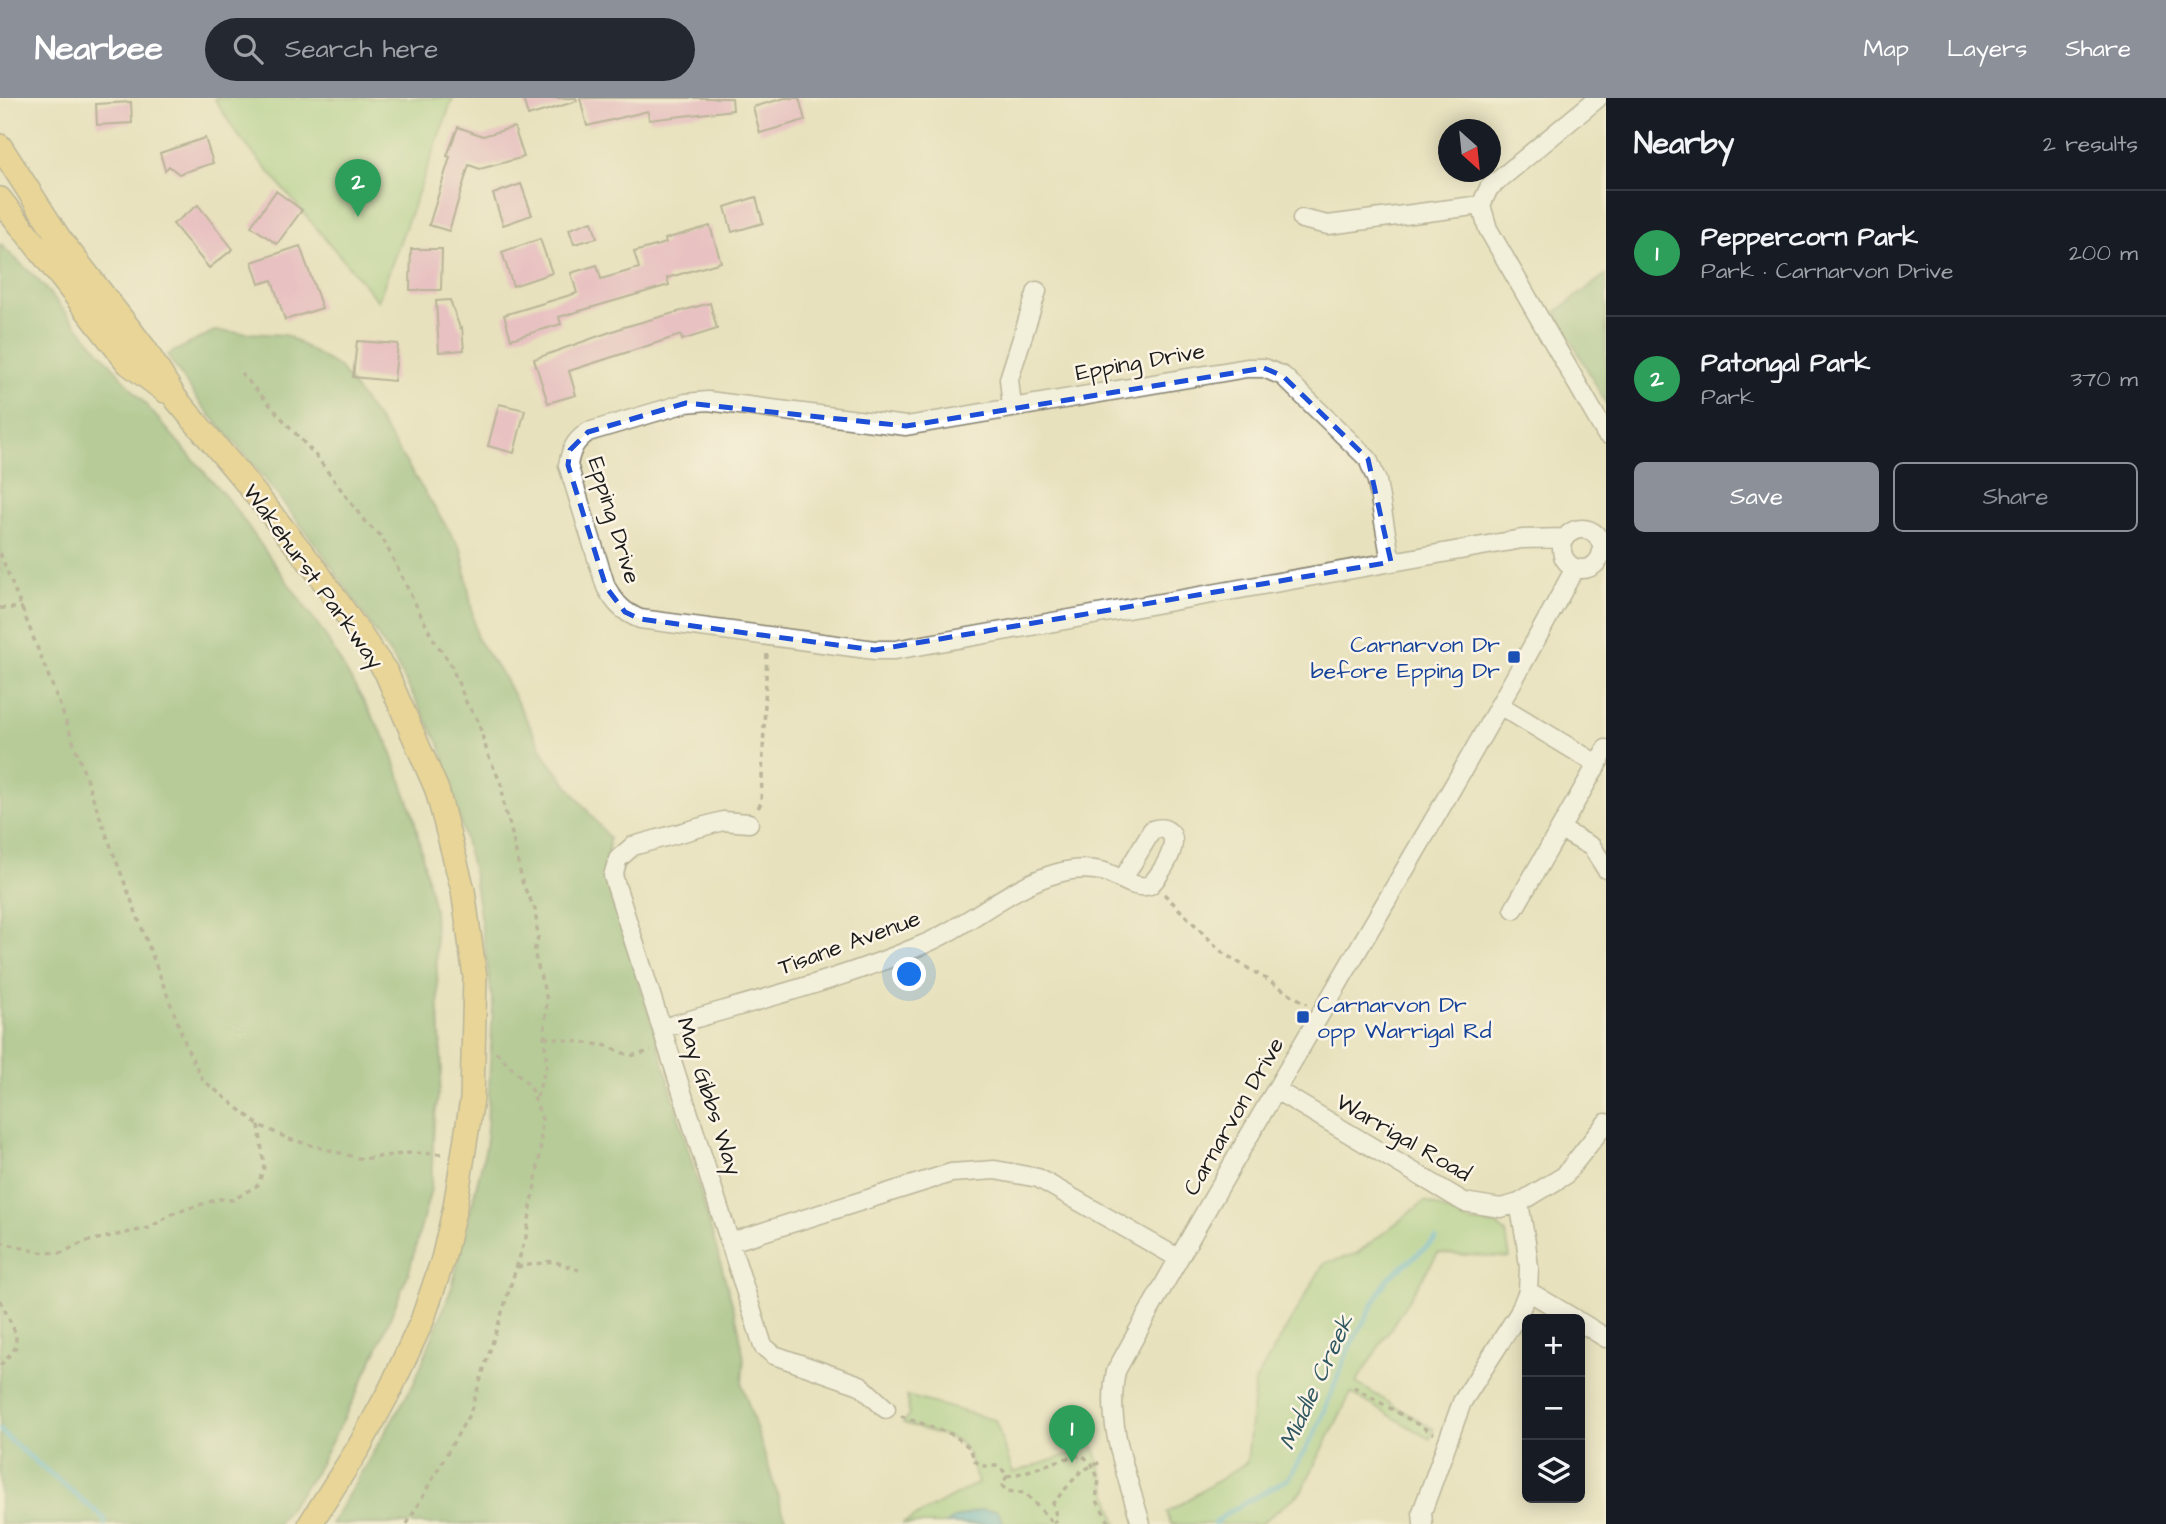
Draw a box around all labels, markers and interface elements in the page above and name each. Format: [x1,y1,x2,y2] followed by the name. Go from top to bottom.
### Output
[205,18,695,81] search box
[35,26,163,72] text: Nearbee
[229,30,267,68] icon: search
[285,31,438,67] text: Search here
[1864,32,1909,66] text: Map
[1947,32,2027,66] text: Layers
[2065,32,2131,66] text: Share
[1438,119,1501,182] north arrow
[1634,123,1734,165] text: Nearby
[2043,128,2138,160] text: 2 results
[335,159,381,217] pin: 2
[1701,219,1918,255] text: Peppercorn Park
[1656,237,1658,269] text: 1
[2069,237,2138,269] text: 200 m
[1701,255,1953,287] text: Park · Carnarvon Drive
[1073,335,1207,390] street label: Epping Drive
[1701,345,1870,381] text: Patongal Park
[1650,363,1664,395] text: 2
[2071,363,2138,395] text: 370 m
[1701,381,1754,413] text: Park
[579,453,648,588] street label: Epping Drive
[1634,462,1879,532] button: Save
[1893,462,2138,532] button: Share
[234,477,392,677] street label: Wakehurst Parkway
[1311,629,1500,688] place label: Carnarvon Dr before Epping Dr
[1506,649,1522,665] marker: Carnarvon Dr before Epping Dr
[774,902,925,983] street label: Tisane Avenue
[892,957,926,991] your location
[1317,989,1492,1048] place label: Carnarvon Dr opp Warrigal Rd
[1295,1009,1311,1025] marker: Carnarvon Dr opp Warrigal Rd
[667,1013,750,1180] street label: May Gibbs Way
[1176,1032,1292,1201] street label: Carnarvon Drive
[1329,1086,1477,1191] street label: Warrigal Road
[1271,1308,1364,1455] water label: Middle Creek
[1522,1314,1585,1503] map controls
[1522,1314,1585,1377] button: +
[1522,1377,1585,1440] button: −
[1049,1405,1095,1463] pin: 1
[1522,1440,1585,1503] button: layers

